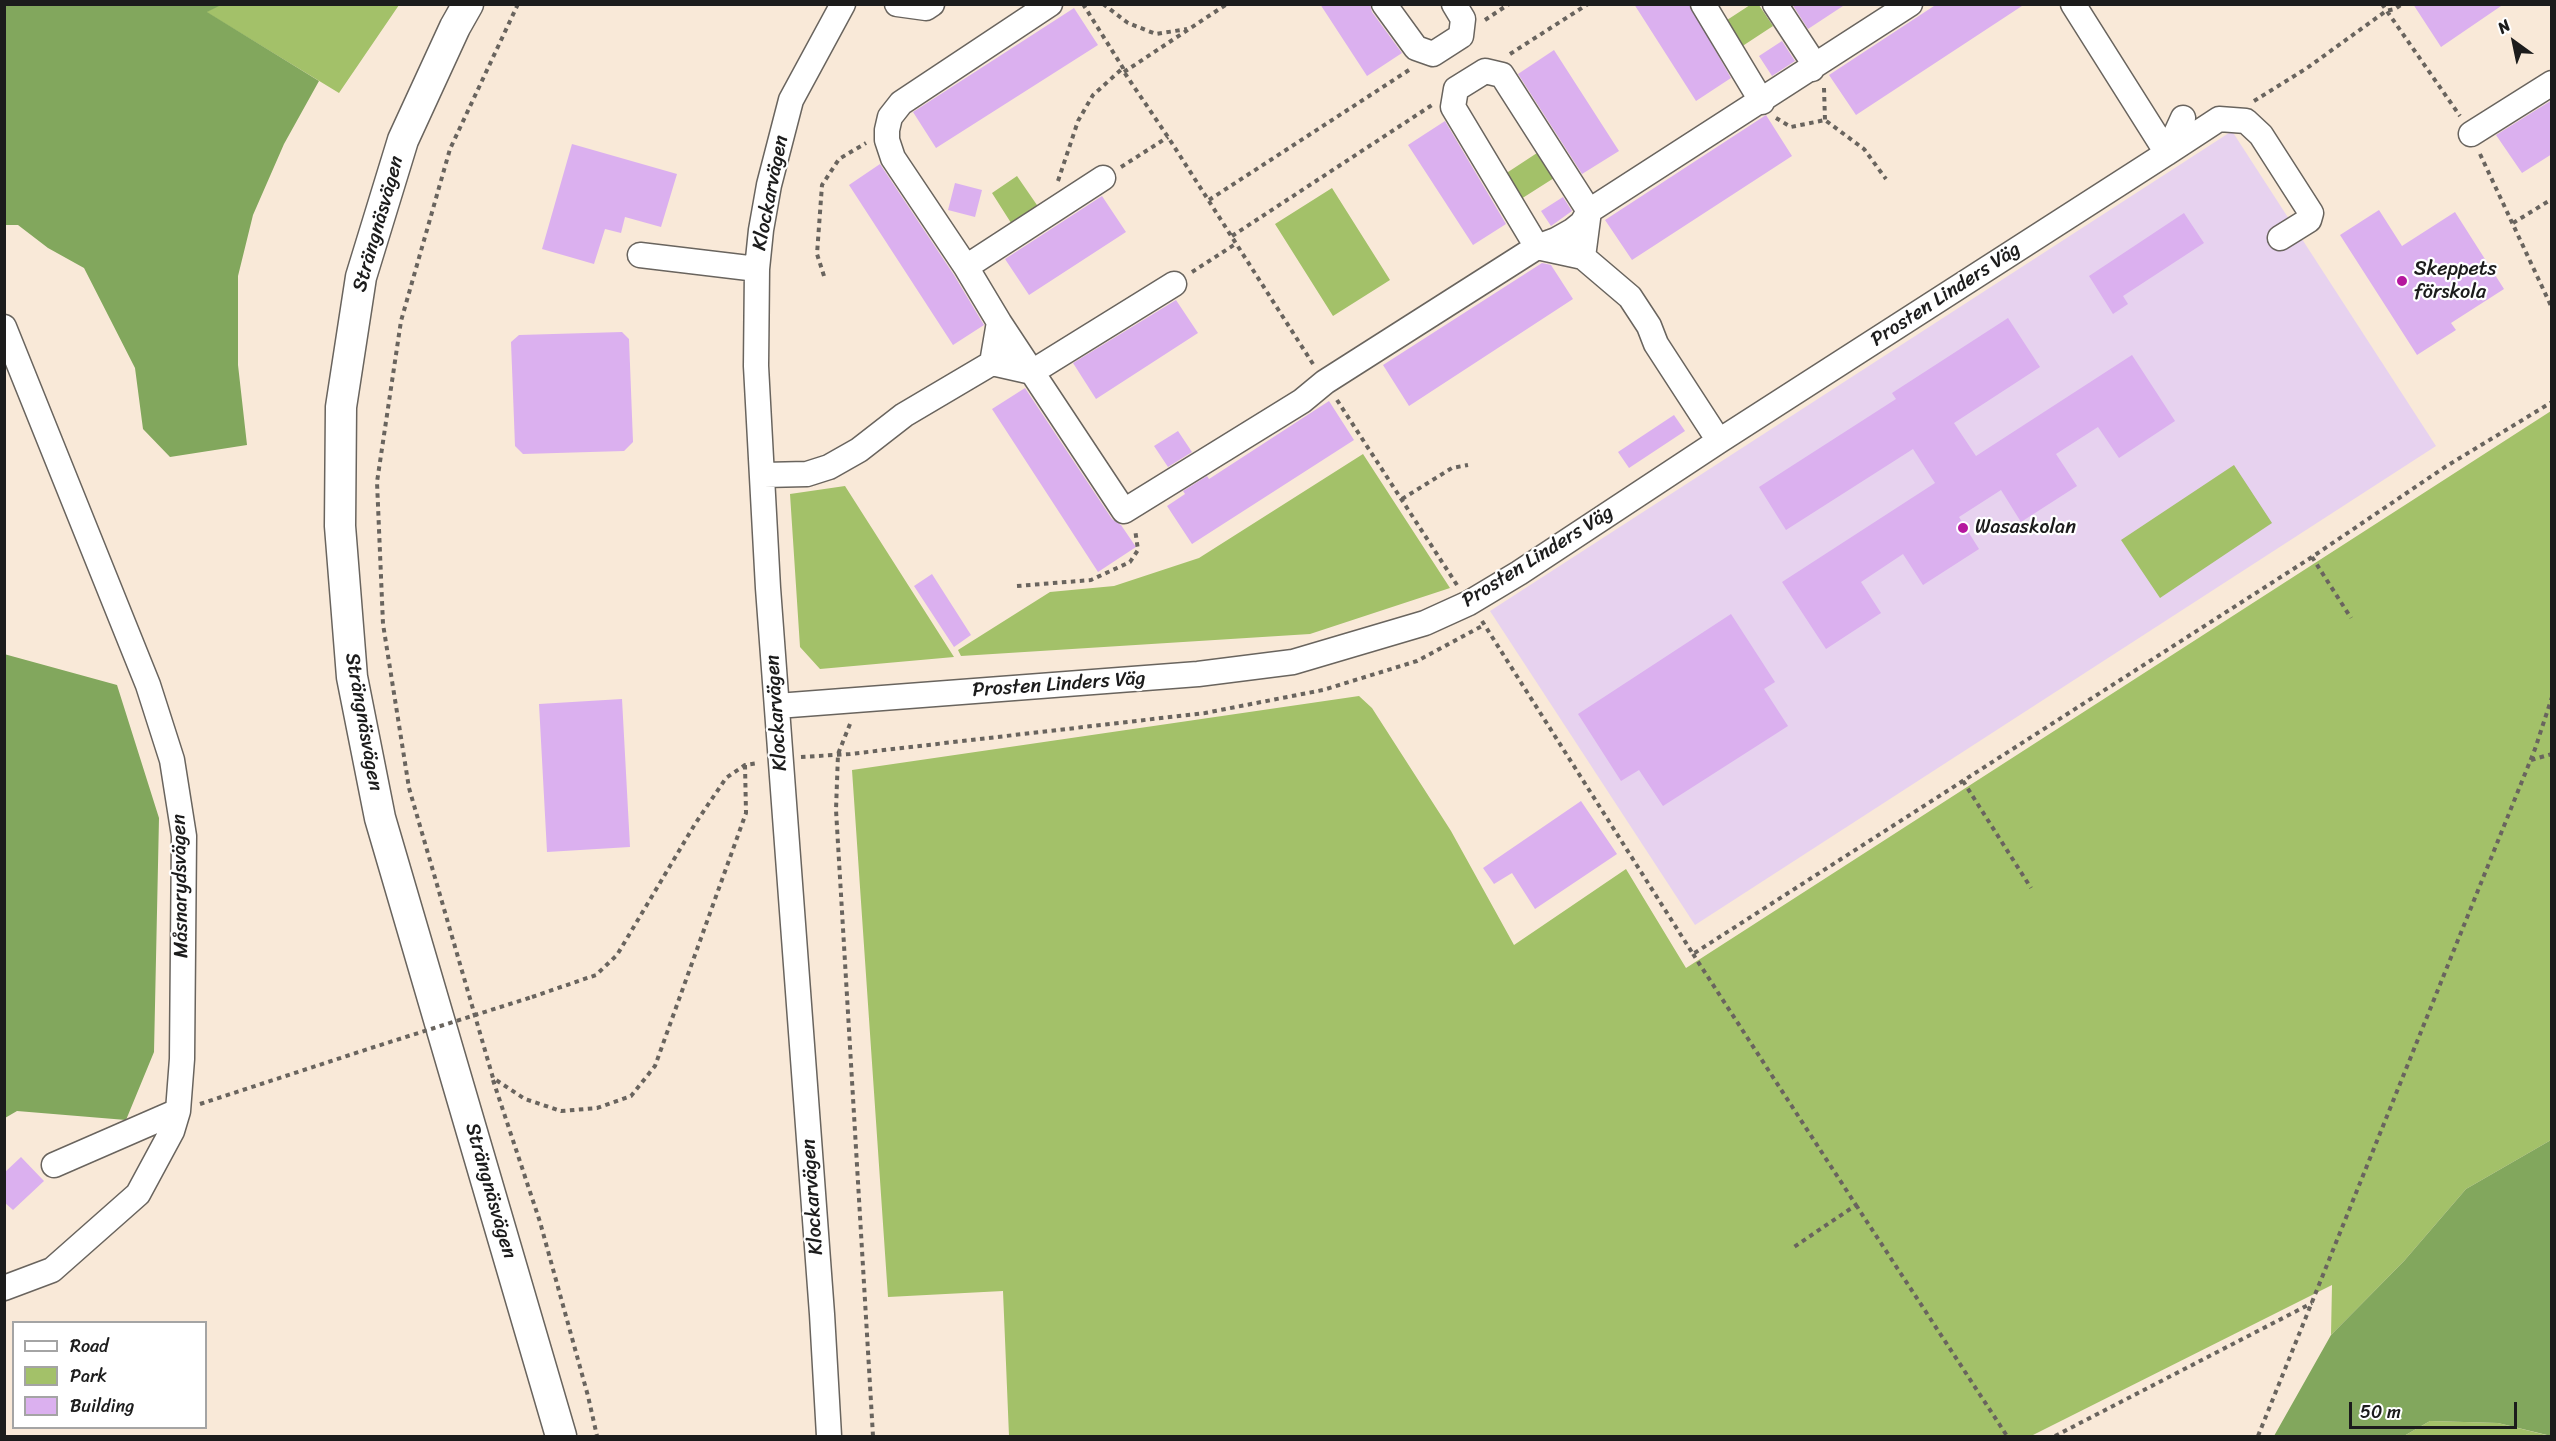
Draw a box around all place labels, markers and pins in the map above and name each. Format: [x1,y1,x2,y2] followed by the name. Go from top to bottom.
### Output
[2414,258,2497,305] place label: Skeppets förskola
[2395,274,2409,288] marker: Skeppets förskola
[1975,516,2076,540] place label: Wasaskolan
[1956,521,1970,535] marker: Wasaskolan

